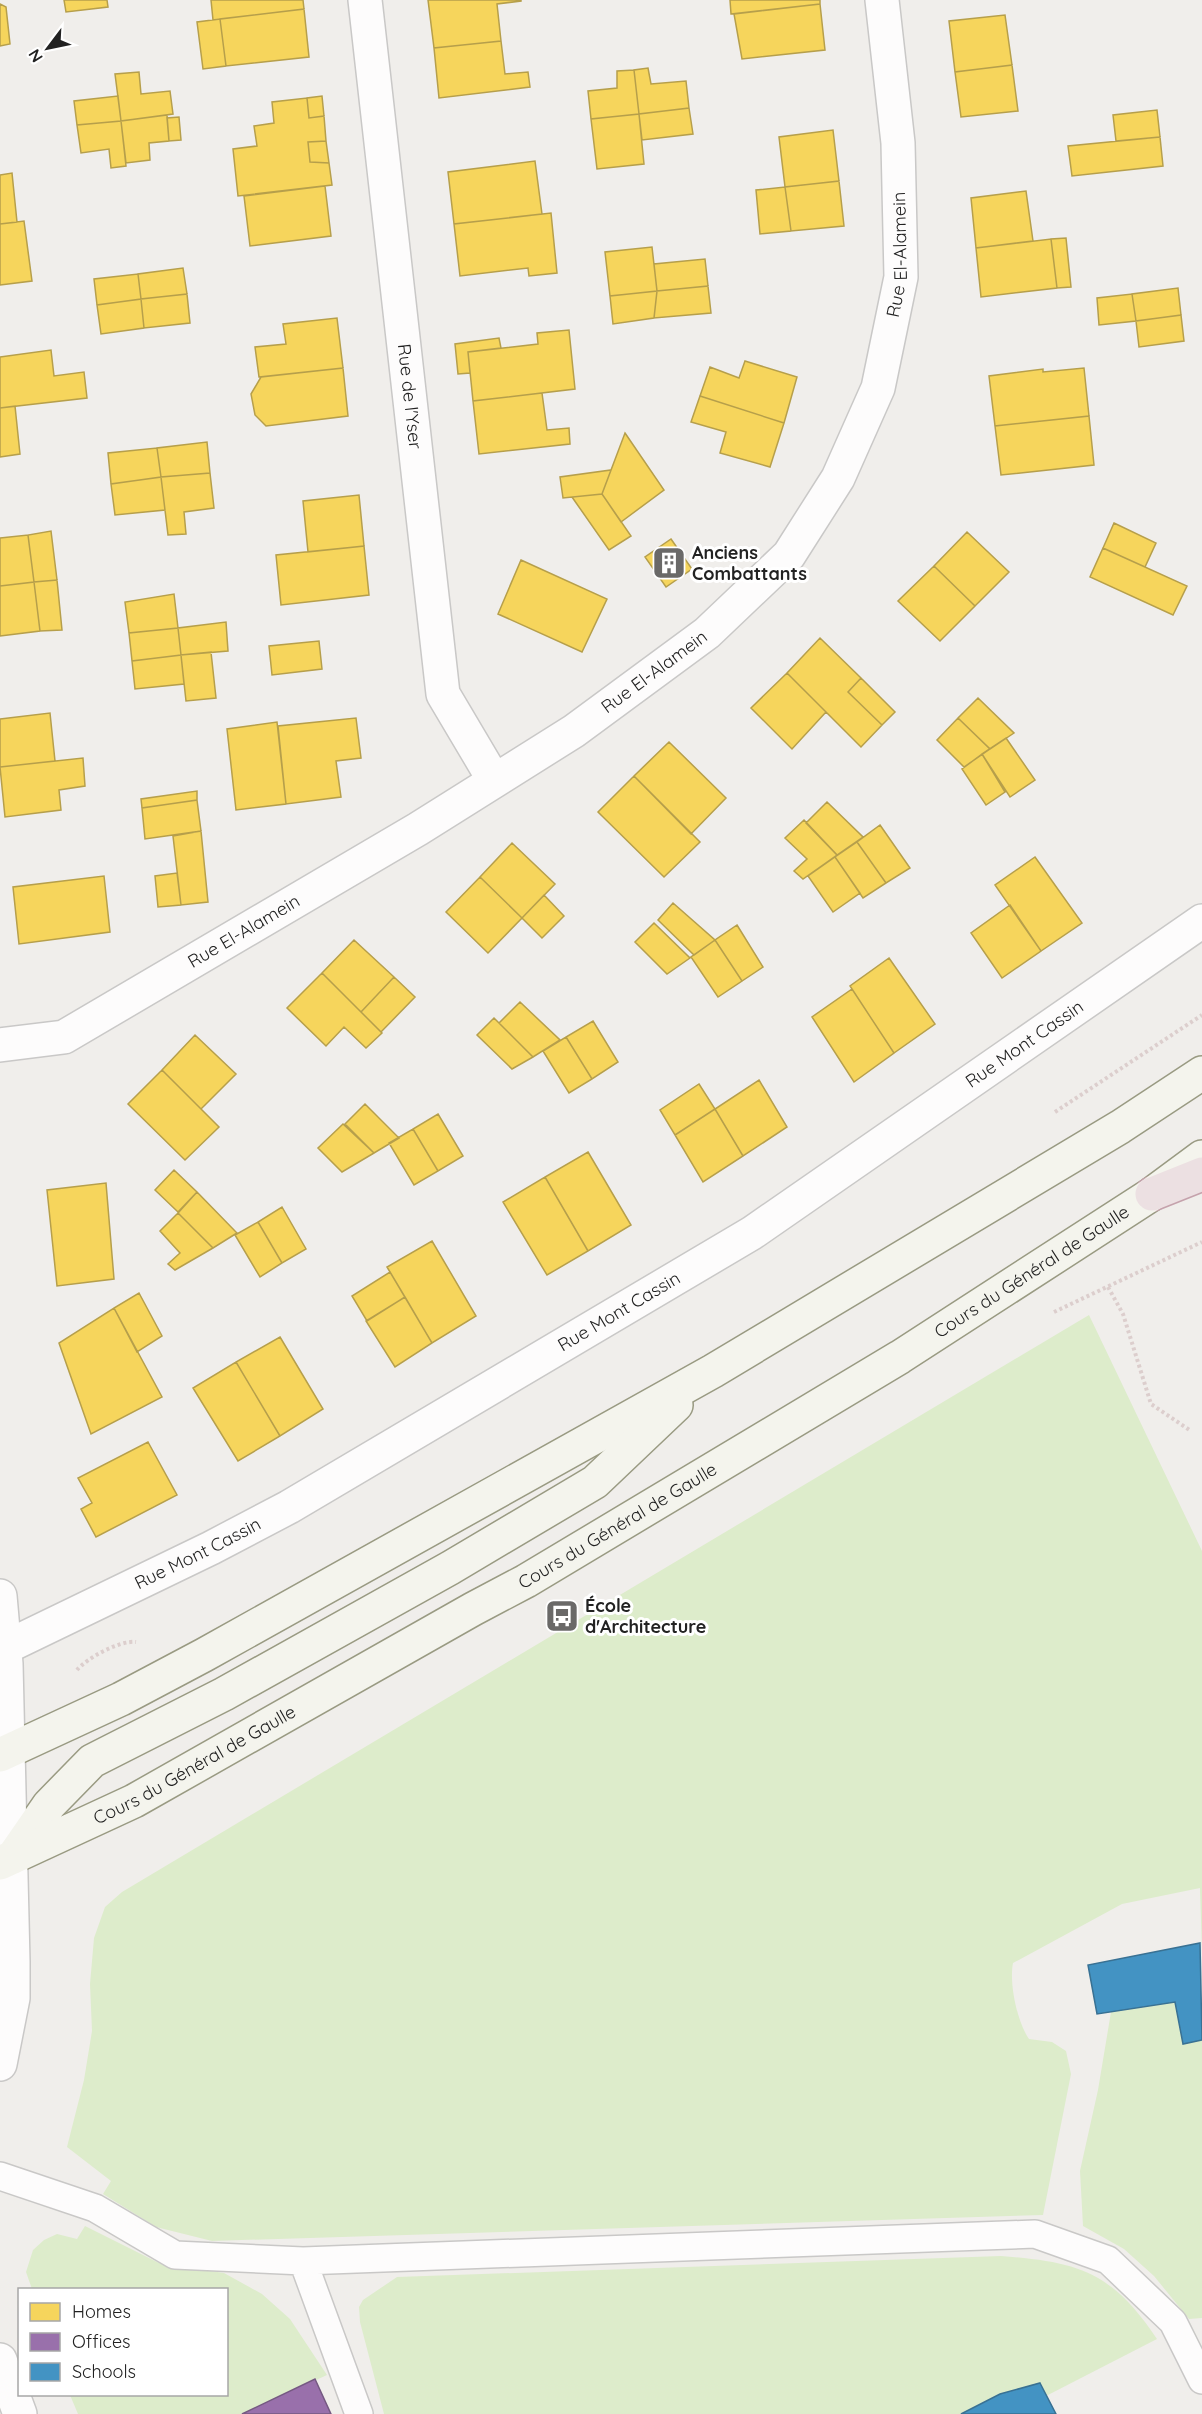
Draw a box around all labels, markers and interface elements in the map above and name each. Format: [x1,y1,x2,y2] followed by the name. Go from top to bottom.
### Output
[18,18,78,78] north arrow
[24,46,47,66] text: N
[881,191,912,319] street label: Rue El-Alamein
[393,343,427,450] street label: Rue de l'Yser
[692,541,807,585] place label: Anciens Combattants
[651,545,687,581] building icon: Anciens Combattants
[596,625,712,718] street label: Rue El-Alamein
[183,889,304,973] street label: Rue El-Alamein
[961,995,1088,1093] street label: Rue Mont Cassin
[930,1200,1133,1343] street label: Cours du Général de Gaulle
[553,1266,684,1356] street label: Rue Mont Cassin
[514,1457,721,1594] street label: Cours du Général de Gaulle
[131,1512,265,1594] street label: Rue Mont Cassin
[585,1594,706,1638] place label: École d'Architecture
[544,1598,580,1634] bus stop icon: École d'Architecture
[90,1700,300,1829] street label: Cours du Général de Gaulle
[18,2288,228,2396] legend
[72,2300,131,2323] text: Homes
[72,2330,131,2353] text: Offices
[72,2360,136,2383] text: Schools

